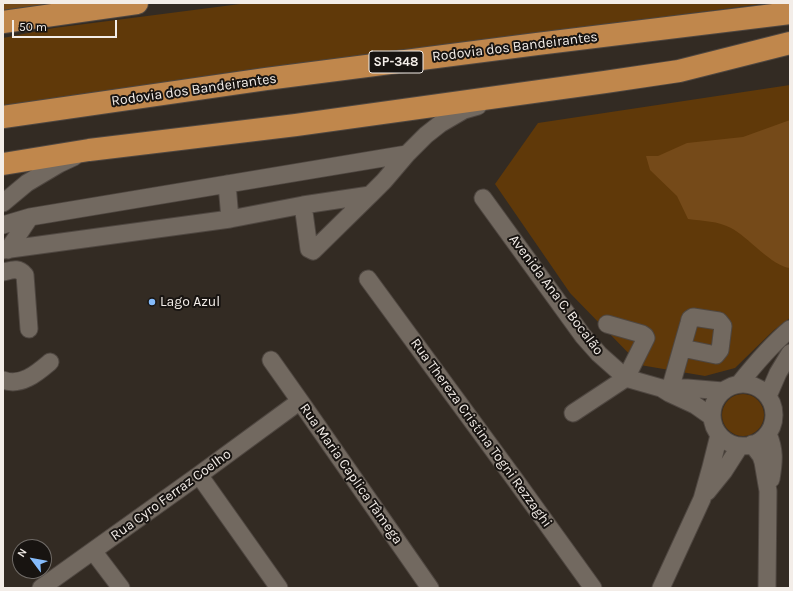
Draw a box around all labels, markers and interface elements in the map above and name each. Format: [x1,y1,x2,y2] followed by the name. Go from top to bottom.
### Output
[14,12,119,38] scale bar
[19,20,47,34] text: 50 m
[431,29,599,65] street label: Rodovia dos Bandeirantes
[369,51,423,73] road number: SP-348
[110,70,278,110] street label: Rodovia dos Bandeirantes
[505,231,607,359] street label: Avenida Ana C. Bocalão
[160,294,220,310] place label: Lago Azul
[147,297,157,307] marker: Lago Azul
[407,335,555,531] street label: Rua Thereza Cristina Togni Rezzaghi
[296,400,406,548] street label: Rua Maria Caplica Tâmega
[108,446,234,544] street label: Rua Cyro Ferraz Coelho
[12,539,52,579] north arrow
[15,546,30,560] text: N

